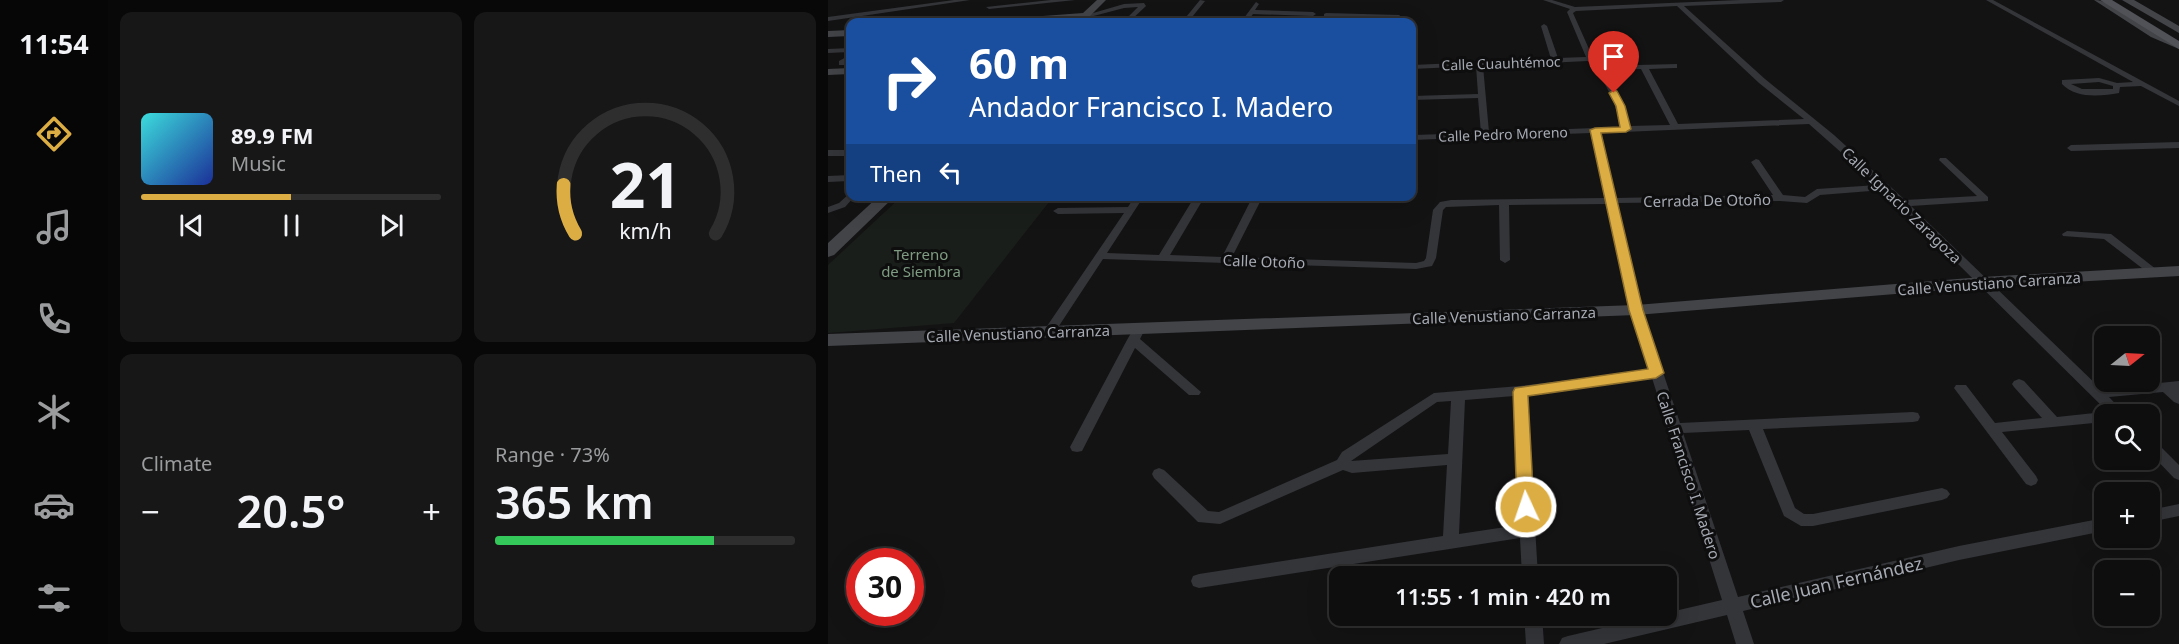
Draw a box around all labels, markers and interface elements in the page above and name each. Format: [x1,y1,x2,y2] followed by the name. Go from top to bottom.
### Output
[19,25,89,62] text: 11:54
[1588,31,1639,93] pin
[969,34,1069,91] text: 60 m
[1597,40,1630,73] icon: arrive
[870,42,948,120] icon: right
[1441,51,1561,75] street label: Calle Cuauhtémoc
[969,88,1333,125] text: Andador Francisco I. Madero
[33,113,75,155] icon: directions
[231,120,313,150] text: 89.9 FM
[1438,122,1568,146] street label: Calle Pedro Moreno
[609,141,681,226] text: 21
[1838,143,1966,267] street label: Calle Ignacio Zaragoza
[231,150,286,177] text: Music
[934,156,967,189] icon: left
[870,158,922,188] text: Then
[1643,189,1771,211] street label: Cerrada De Otoño
[33,206,75,248] icon: music
[175,209,208,242] icon: previous
[275,209,308,242] icon: pause
[375,209,408,242] icon: next
[619,217,671,246] text: km/h
[881,244,961,281] park label: Terreno de Siembra
[1222,250,1306,272] street label: Calle Otoño
[1897,267,2081,299] street label: Calle Venustiano Carranza
[33,298,75,340] icon: phone
[1412,302,1596,328] street label: Calle Venustiano Carranza
[926,320,1110,346] street label: Calle Venustiano Carranza
[2094,326,2160,392] north arrow
[2094,326,2160,626] map controls
[1652,388,1726,562] street label: Calle Francisco I. Madero
[33,391,75,433] icon: climate
[2094,404,2160,470] button: search
[495,441,610,468] text: Range · 73%
[141,450,212,477] text: Climate
[495,471,654,532] text: 365 km
[1494,475,1558,539] position arrow
[237,480,345,541] text: 20.5°
[2094,482,2160,548] button: +
[33,484,75,526] icon: car
[141,489,160,534] text: −
[422,489,441,534] text: +
[846,548,924,626] speed limit sign: 30
[1747,550,1925,614] street label: Calle Juan Fernández
[2094,560,2160,626] button: −
[33,577,75,619] icon: filters
[1395,581,1611,611] text: 11:55 · 1 min · 420 m

